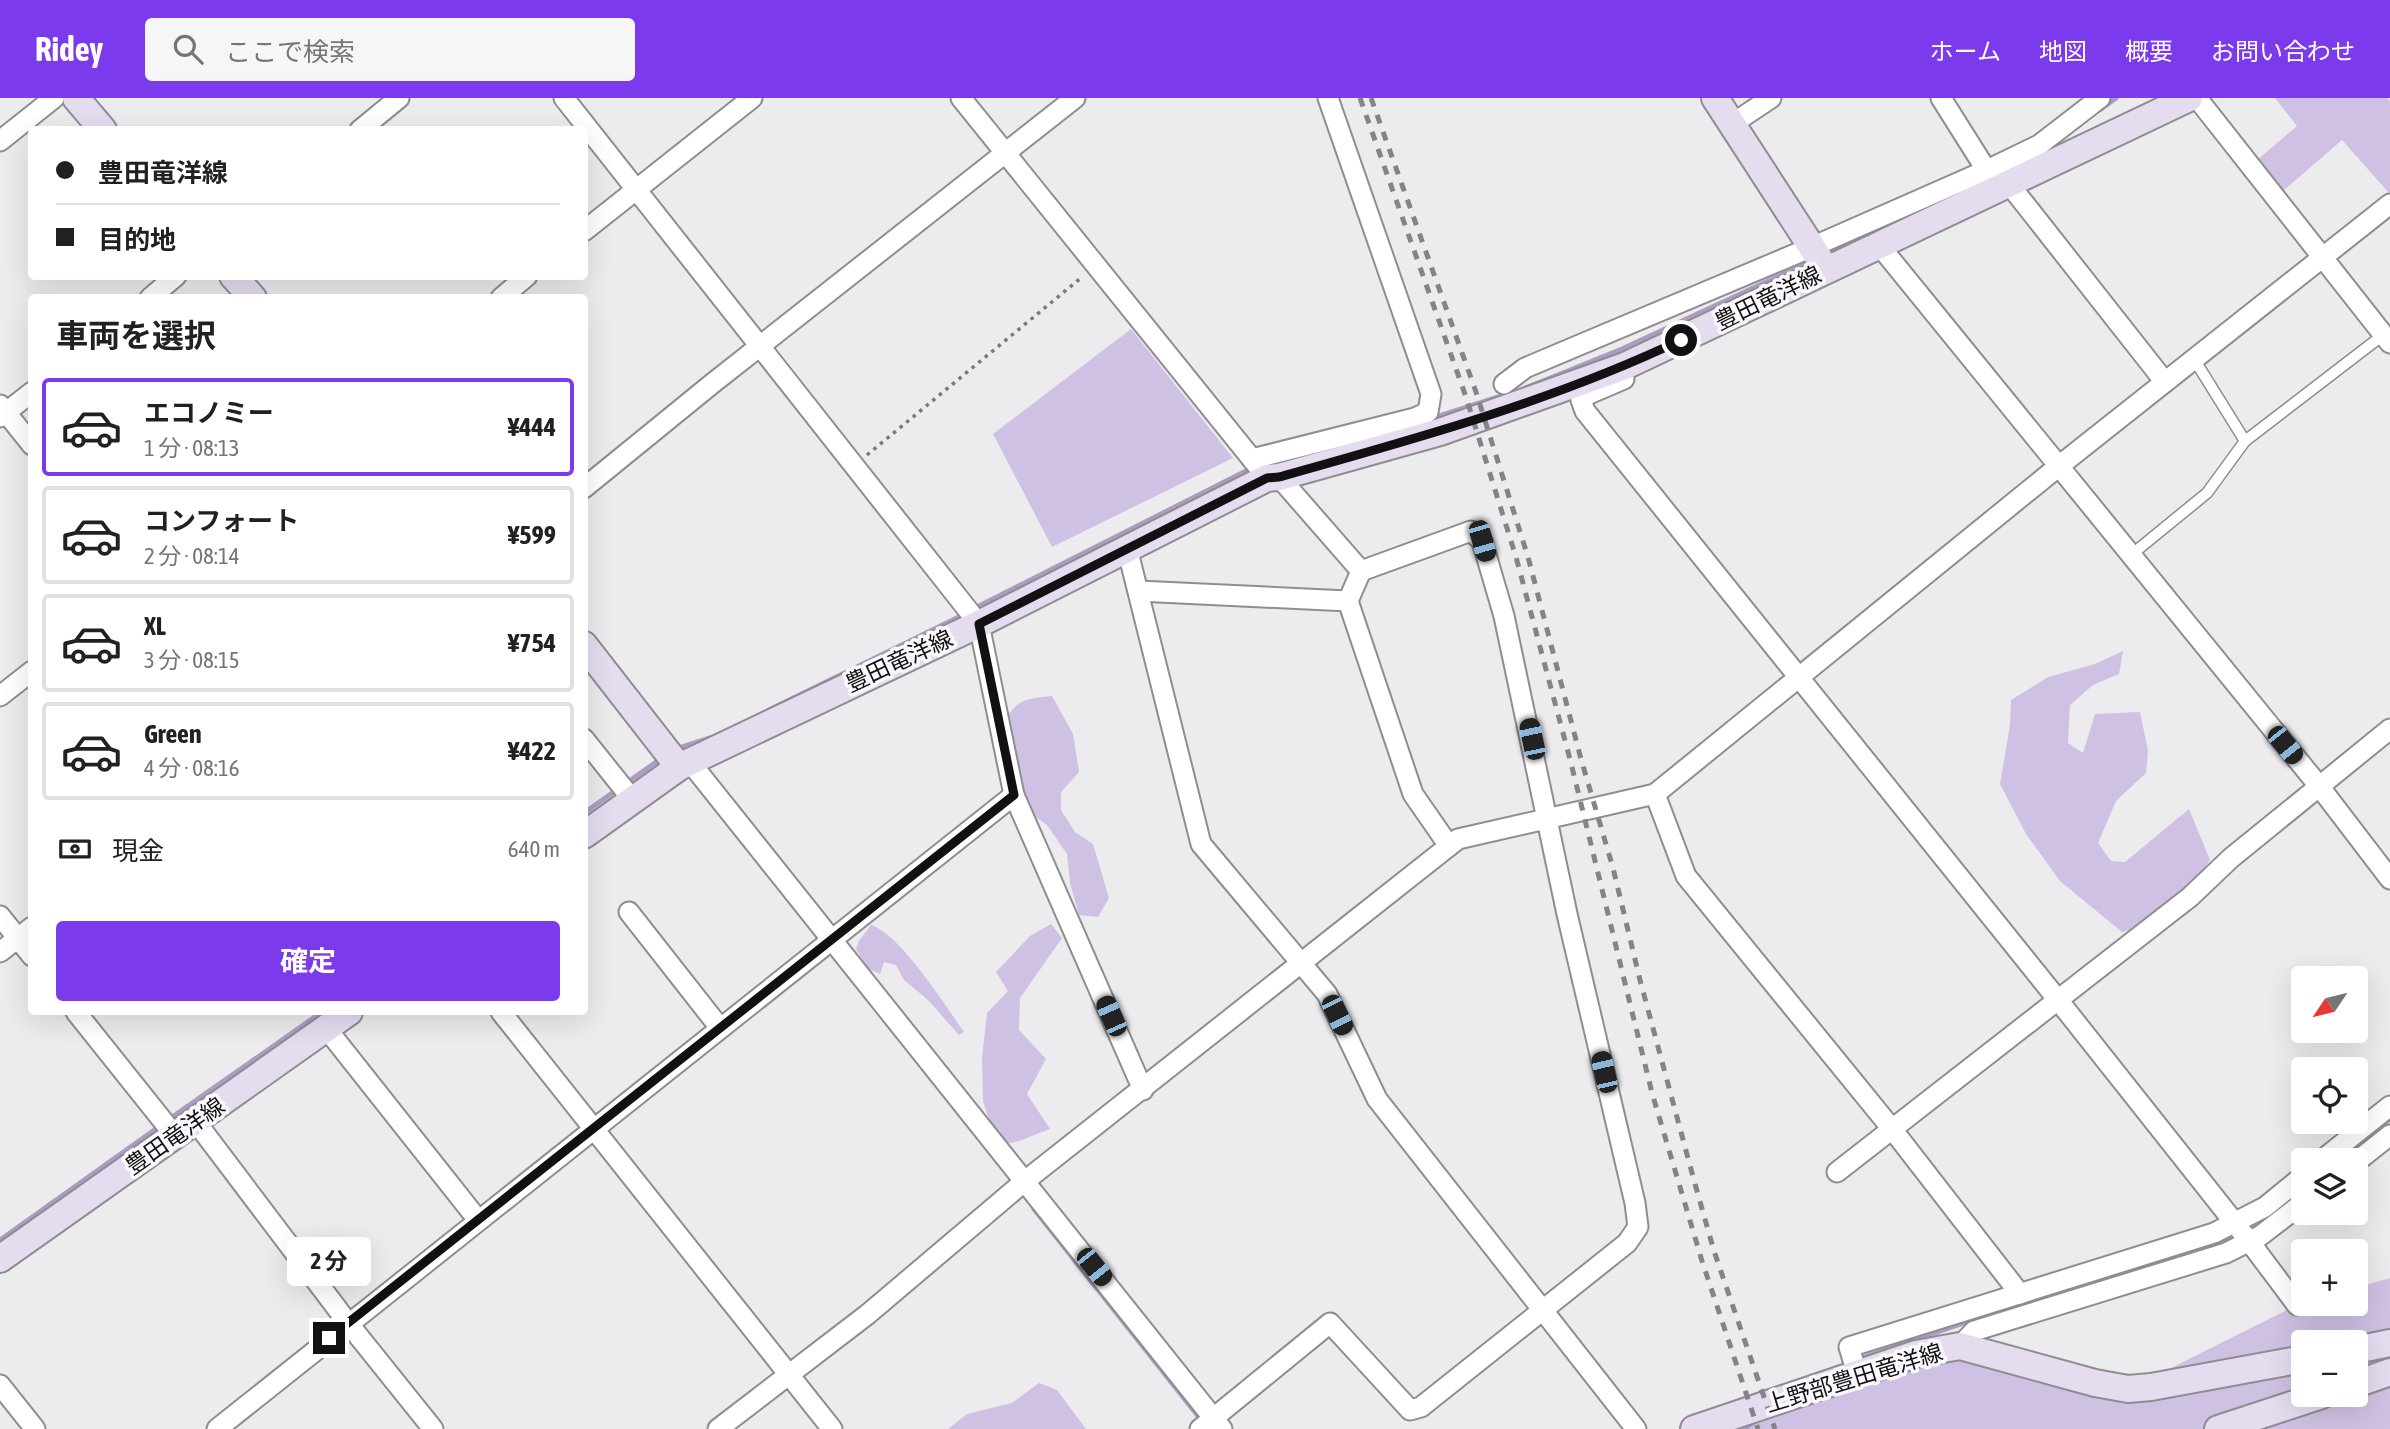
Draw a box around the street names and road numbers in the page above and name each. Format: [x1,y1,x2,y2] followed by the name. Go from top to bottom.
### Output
[1711,261,1825,335] street label: 豊田竜洋線
[841,625,957,697] street label: 豊田竜洋線
[120,1092,230,1180] street label: 豊田竜洋線
[1762,1339,1946,1417] street label: 上野部豊田竜洋線

